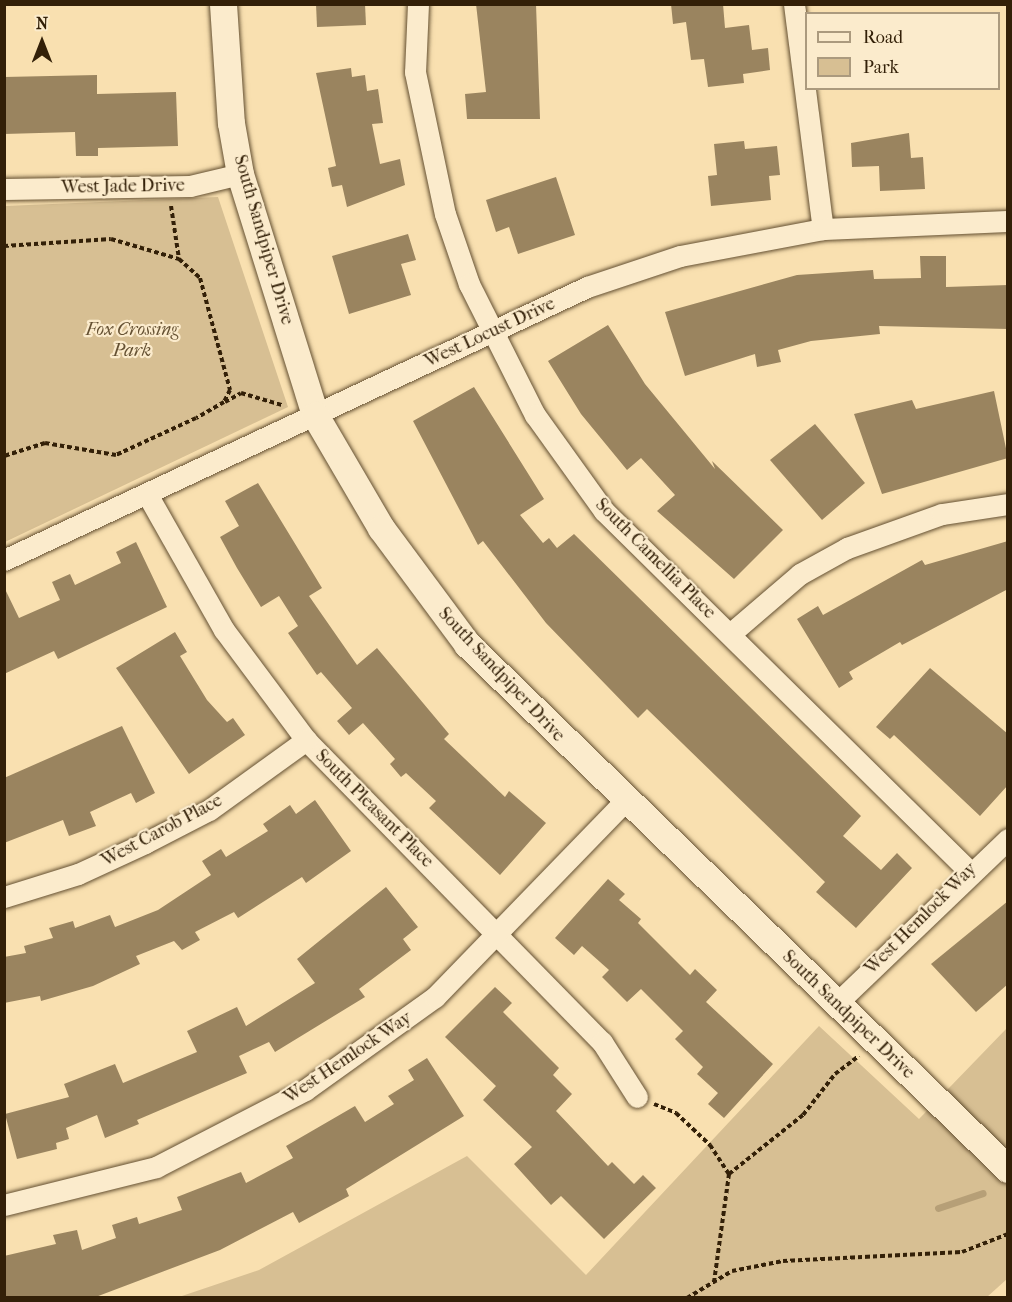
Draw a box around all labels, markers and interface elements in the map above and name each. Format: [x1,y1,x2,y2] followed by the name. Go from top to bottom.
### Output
[12,12,72,72] north arrow
[805,12,1000,90] legend
[36,14,48,33] text: N
[863,27,903,48] text: Road
[863,57,899,78] text: Park
[228,153,298,327] street label: South Sandpiper Drive
[61,175,185,199] street label: West Jade Drive
[421,293,559,373] street label: West Locust Drive
[86,320,178,362] park label: Fox Crossing Park
[590,494,720,624] street label: South Camellia Place
[433,603,569,747] street label: South Sandpiper Drive
[310,745,438,873] street label: South Pleasant Place
[98,790,226,872] street label: West Carob Place
[861,859,981,979] street label: West Hemlock Way
[777,946,919,1084] street label: South Sandpiper Drive
[280,1007,416,1109] street label: West Hemlock Way

